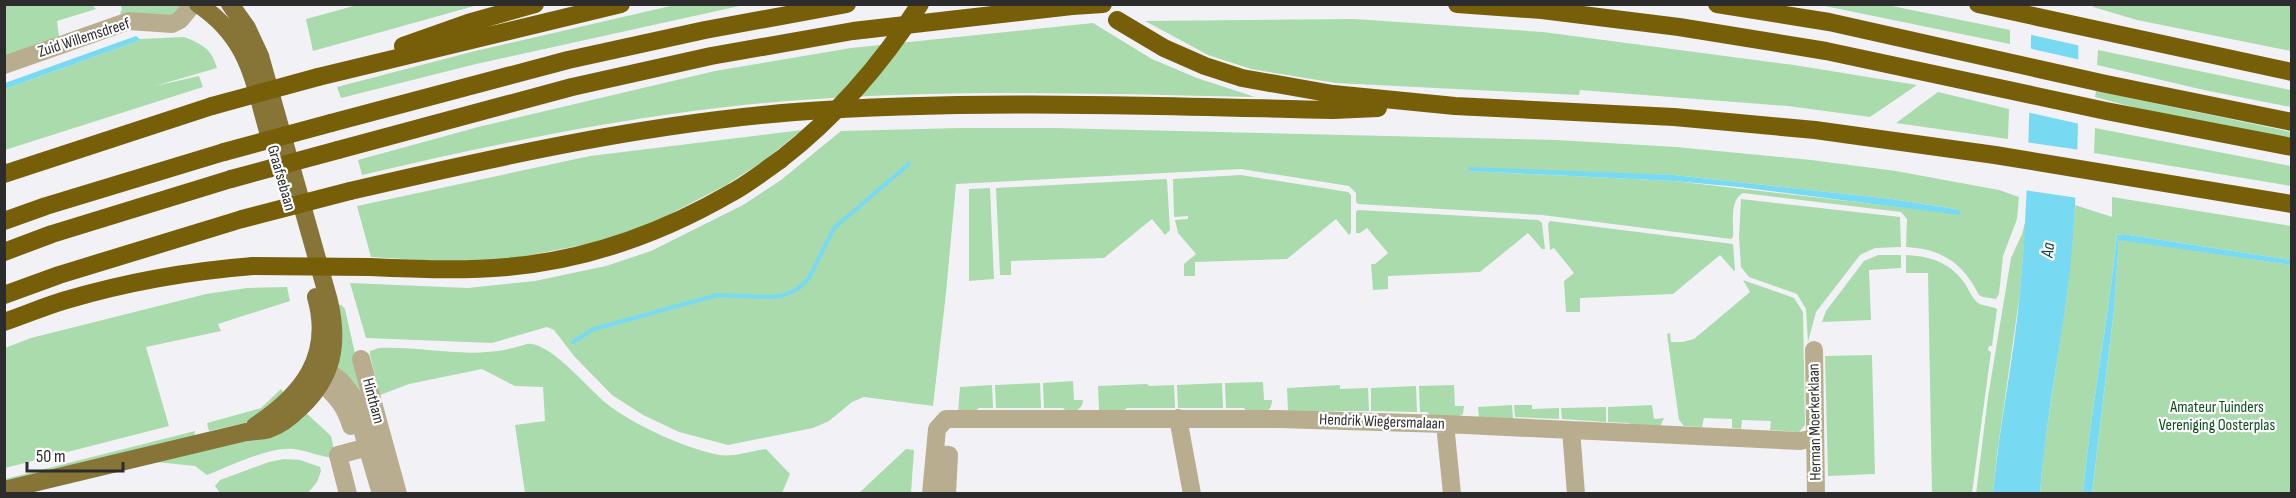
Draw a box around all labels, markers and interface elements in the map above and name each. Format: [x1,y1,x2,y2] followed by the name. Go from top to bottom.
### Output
[36,14,133,62] street label: Zuid Willemsdreef
[263,143,299,213] street label: Graafsebaan
[2037,241,2059,260] water label: Aa
[1804,363,1826,481] street label: Herman Moerkerklaan
[358,376,388,426] street label: Hintham
[2159,398,2275,435] park label: Amateur Tuinders Vereniging Oosterplas
[1319,410,1445,434] street label: Hendrik Wiegersmalaan
[27,435,123,473] scale bar
[36,446,66,467] text: 50 m

